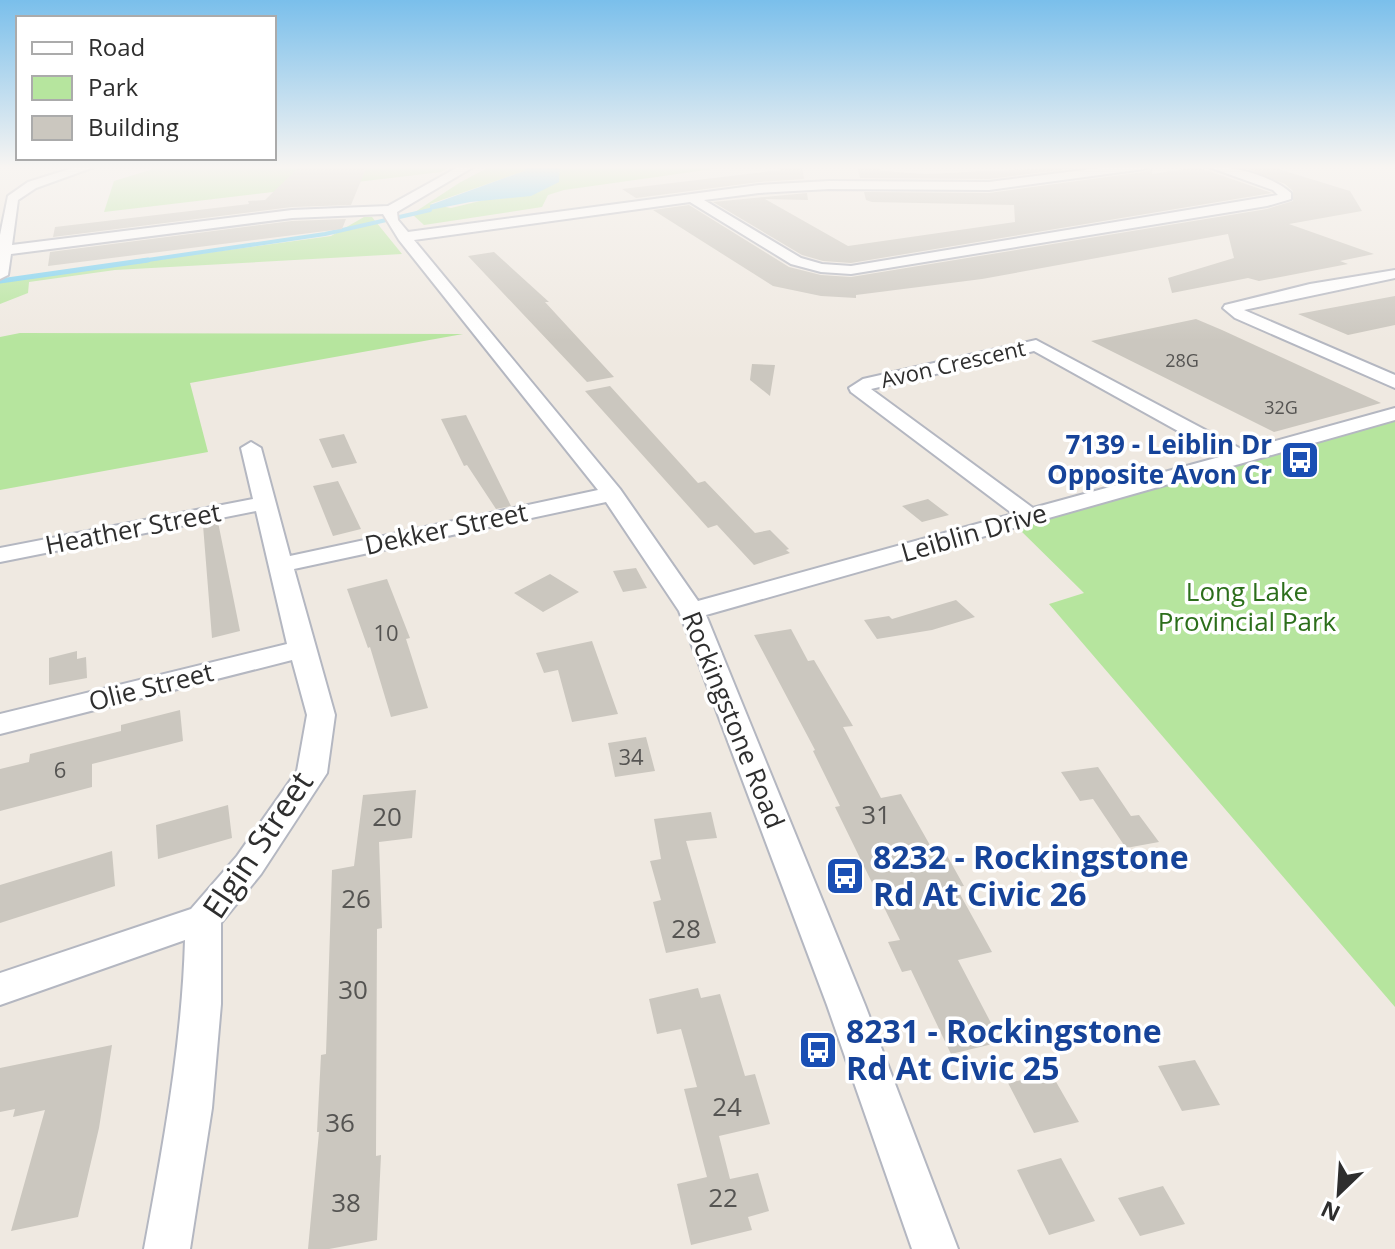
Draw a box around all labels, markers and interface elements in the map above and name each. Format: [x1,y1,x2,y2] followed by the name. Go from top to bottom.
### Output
[16,16,276,160] legend
[88,30,145,63] text: Road
[88,70,139,103] text: Park
[88,110,179,143] text: Building
[878,332,1028,394] street label: Avon Crescent
[1165,348,1199,372] house number: 28G
[1264,395,1298,419] house number: 32G
[1047,426,1272,492] place label: 7139 - Leiblin Dr Opposite Avon Cr
[1279,439,1321,481] bus stop icon: 7139 - Leiblin Dr Opposite Avon Cr
[42,493,224,563] street label: Heather Street
[361,493,530,563] street label: Dekker Street
[897,494,1051,570] street label: Leiblin Drive
[1158,573,1337,639] park label: Long Lake Provincial Park
[674,606,794,833] street label: Rockingstone Road
[373,617,399,647] house number: 10
[85,653,217,719] street label: Olie Street
[618,741,644,771] house number: 34
[54,754,66,784] house number: 6
[192,762,322,926] street label: Elgin Street
[861,796,891,832] house number: 31
[372,798,402,834] house number: 20
[873,835,1189,915] place label: 8232 - Rockingstone Rd At Civic 26
[824,855,866,897] bus stop icon: 8232 - Rockingstone Rd At Civic 26
[341,880,371,916] house number: 26
[671,910,701,946] house number: 28
[338,971,368,1007] house number: 30
[846,1009,1162,1089] place label: 8231 - Rockingstone Rd At Civic 25
[797,1029,839,1071] bus stop icon: 8231 - Rockingstone Rd At Civic 25
[712,1088,742,1124] house number: 24
[325,1104,355,1140] house number: 36
[1299,1153,1379,1233] north arrow
[708,1179,738,1215] house number: 22
[331,1184,361,1220] house number: 38
[1316,1195,1345,1229] text: N

